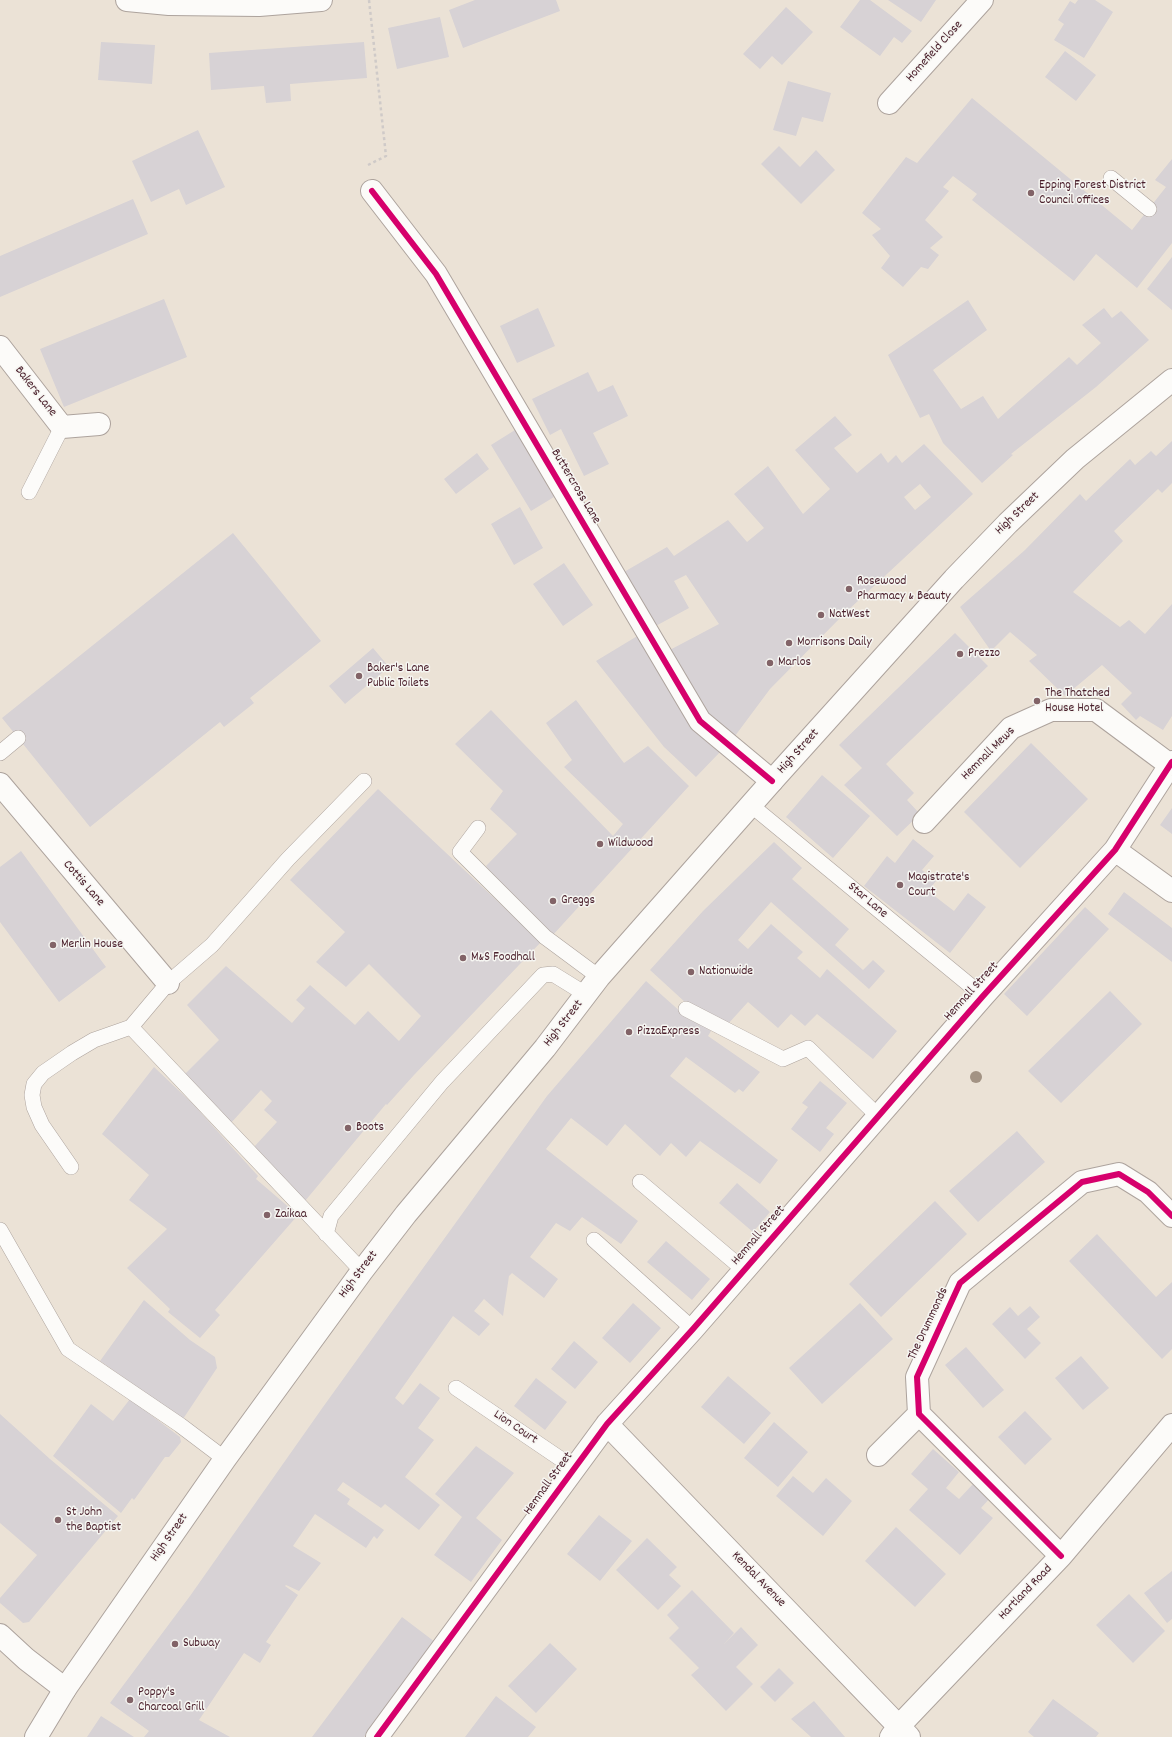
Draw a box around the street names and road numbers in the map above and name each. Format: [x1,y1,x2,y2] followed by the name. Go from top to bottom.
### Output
[903,18,967,86] street label: Homefield Close
[10,364,60,420] street label: Bakers Lane
[546,447,604,527] street label: Buttercross Lane
[993,489,1043,539] street label: High Street
[959,724,1019,784] street label: Hemnall Mews
[775,726,823,778] street label: High Street
[59,858,107,910] street label: Cottis Lane
[844,880,890,922] street label: Star Lane
[941,959,1003,1025] street label: Hemnall Street
[541,997,587,1051] street label: High Street
[729,1203,789,1269] street label: Hemnall Street
[336,1248,382,1302] street label: High Street
[905,1285,953,1363] street label: The Drummonds
[490,1408,540,1448] street label: Lion Court
[521,1449,577,1519] street label: Hemnall Street
[148,1511,192,1565] street label: High Street
[728,1549,788,1611] street label: Kendal Avenue
[996,1562,1056,1624] street label: Hartland Road

